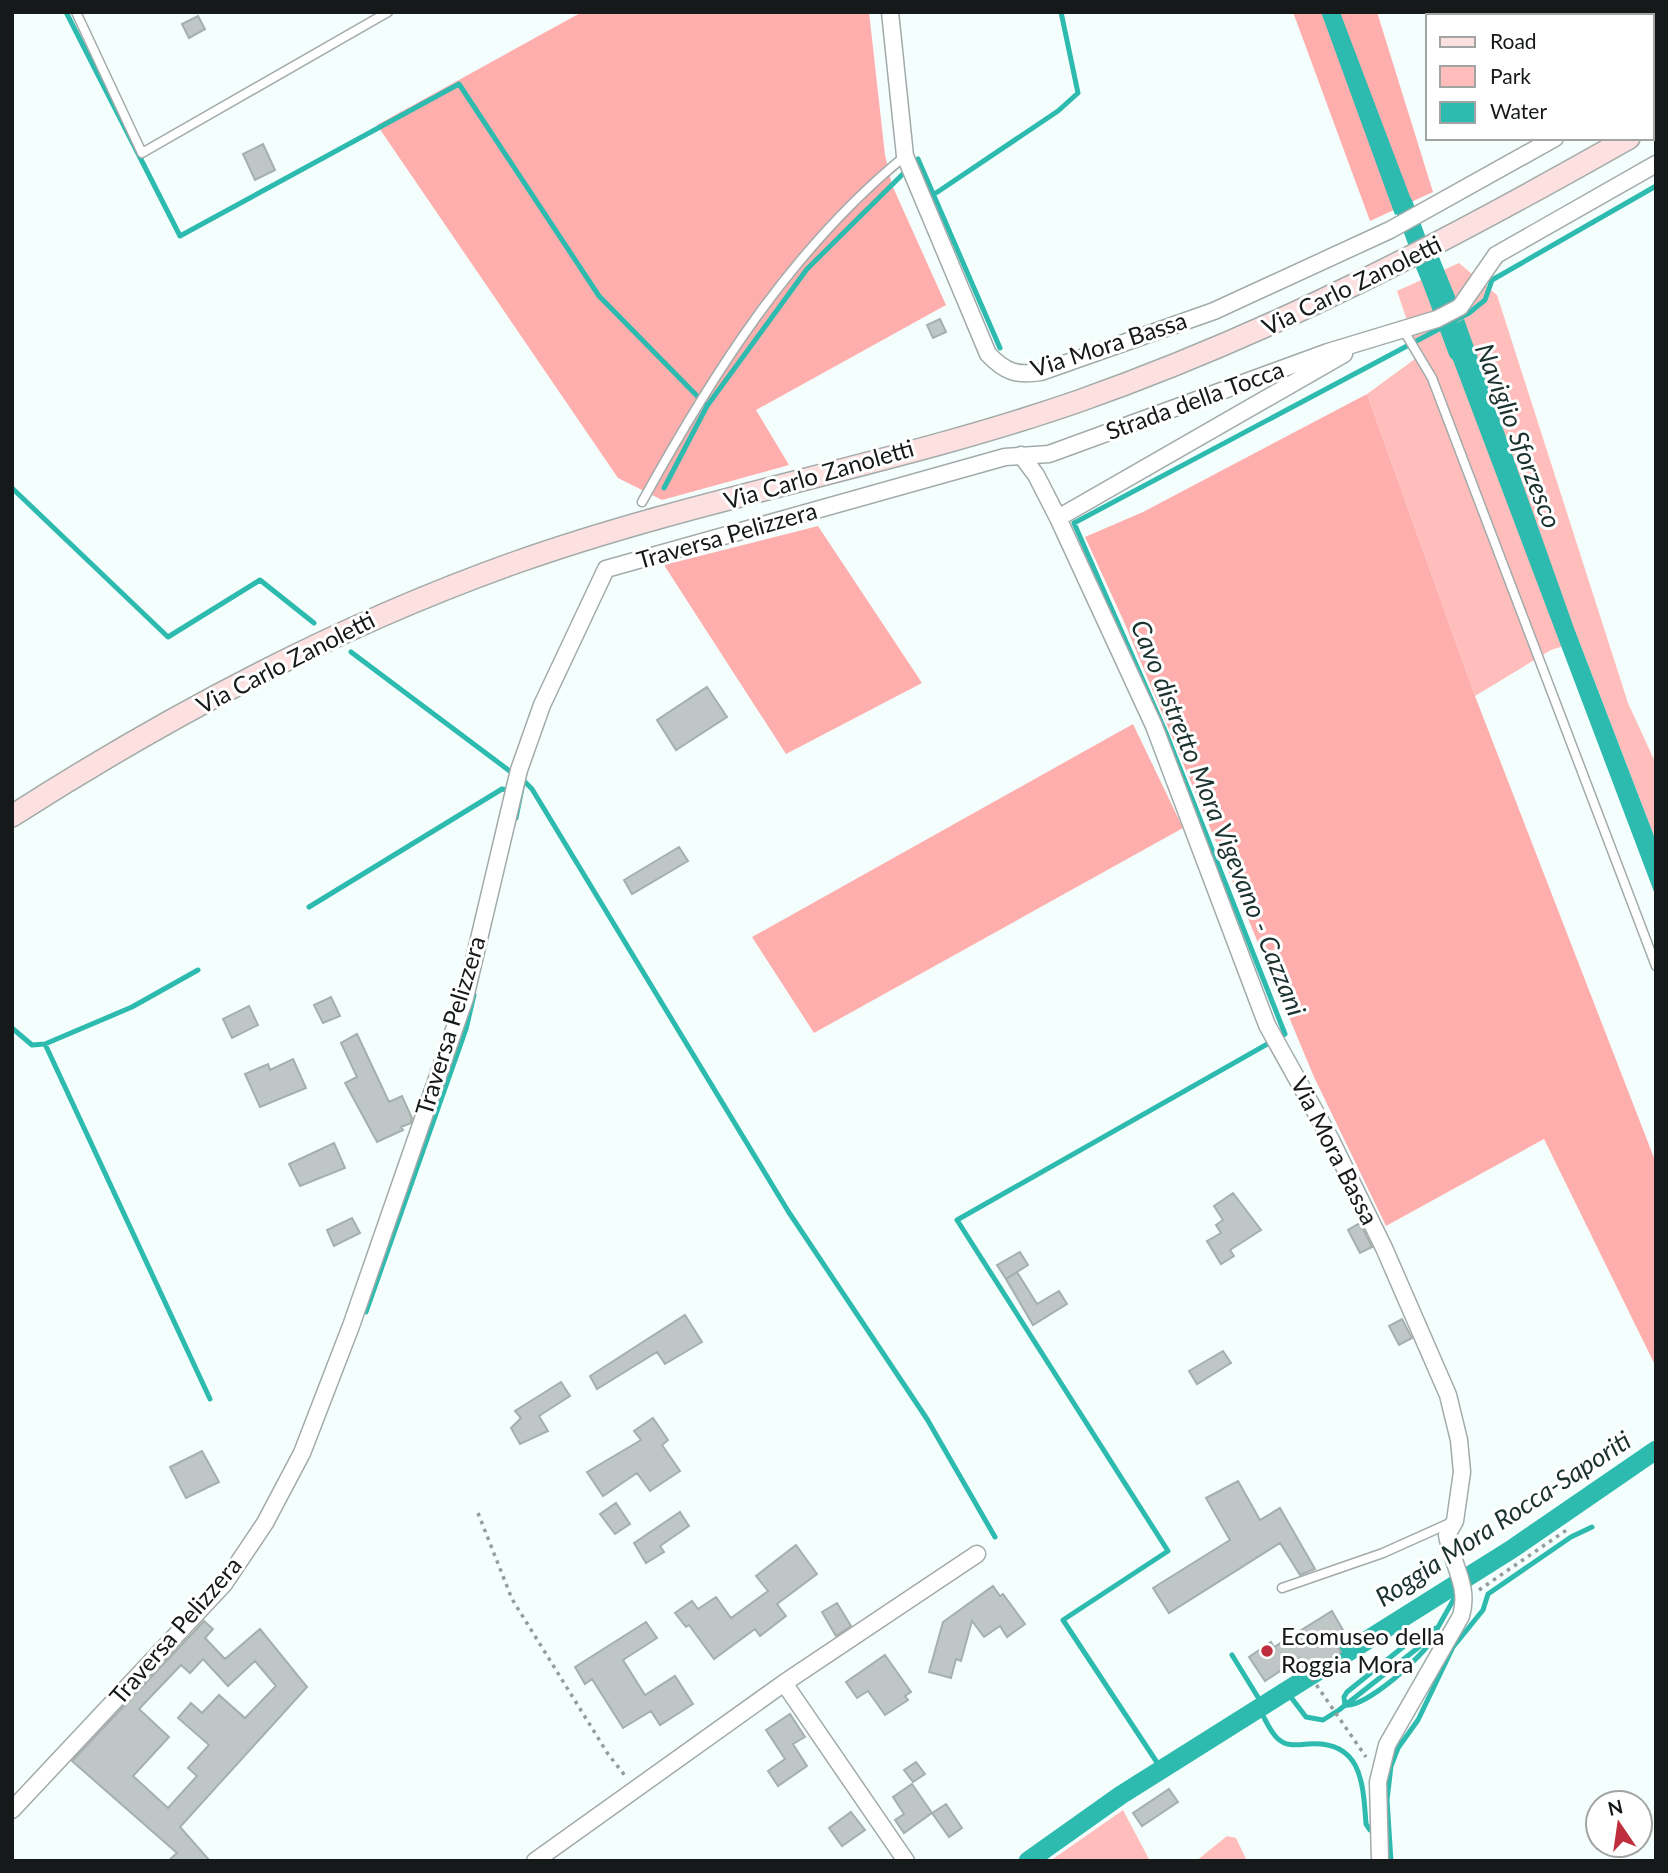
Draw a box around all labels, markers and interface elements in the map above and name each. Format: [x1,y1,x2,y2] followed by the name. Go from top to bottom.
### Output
[1426,14,1654,140] legend
[1490,28,1537,53] text: Road
[1490,63,1531,88] text: Park
[1490,98,1547,123] text: Water
[1257,229,1446,341] street label: Via Carlo Zanoletti
[1027,305,1190,382] street label: Via Mora Bassa
[1469,339,1569,533] water label: Naviglio Sforzesco
[1101,354,1287,445] street label: Strada della Tocca
[720,433,917,515] street label: Via Carlo Zanoletti
[633,495,820,574] street label: Traversa Pelizzera
[191,604,379,719] street label: Via Carlo Zanoletti
[1125,615,1313,1020] water label: Cavo distretto Mora Vigevano - Cazzani
[408,932,491,1119] street label: Traversa Pelizzera
[1286,1071,1385,1229] street label: Via Mora Bassa
[1369,1424,1636,1613] water label: Roggia Mora Rocca-Saporiti
[103,1550,247,1710] street label: Traversa Pelizzera
[1281,1621,1444,1678] place label: Ecomuseo della Roggia Mora
[1259,1643,1275,1659] marker: Ecomuseo della Roggia Mora
[1584,1789,1654,1859] north arrow
[1605,1794,1625,1820] text: N

